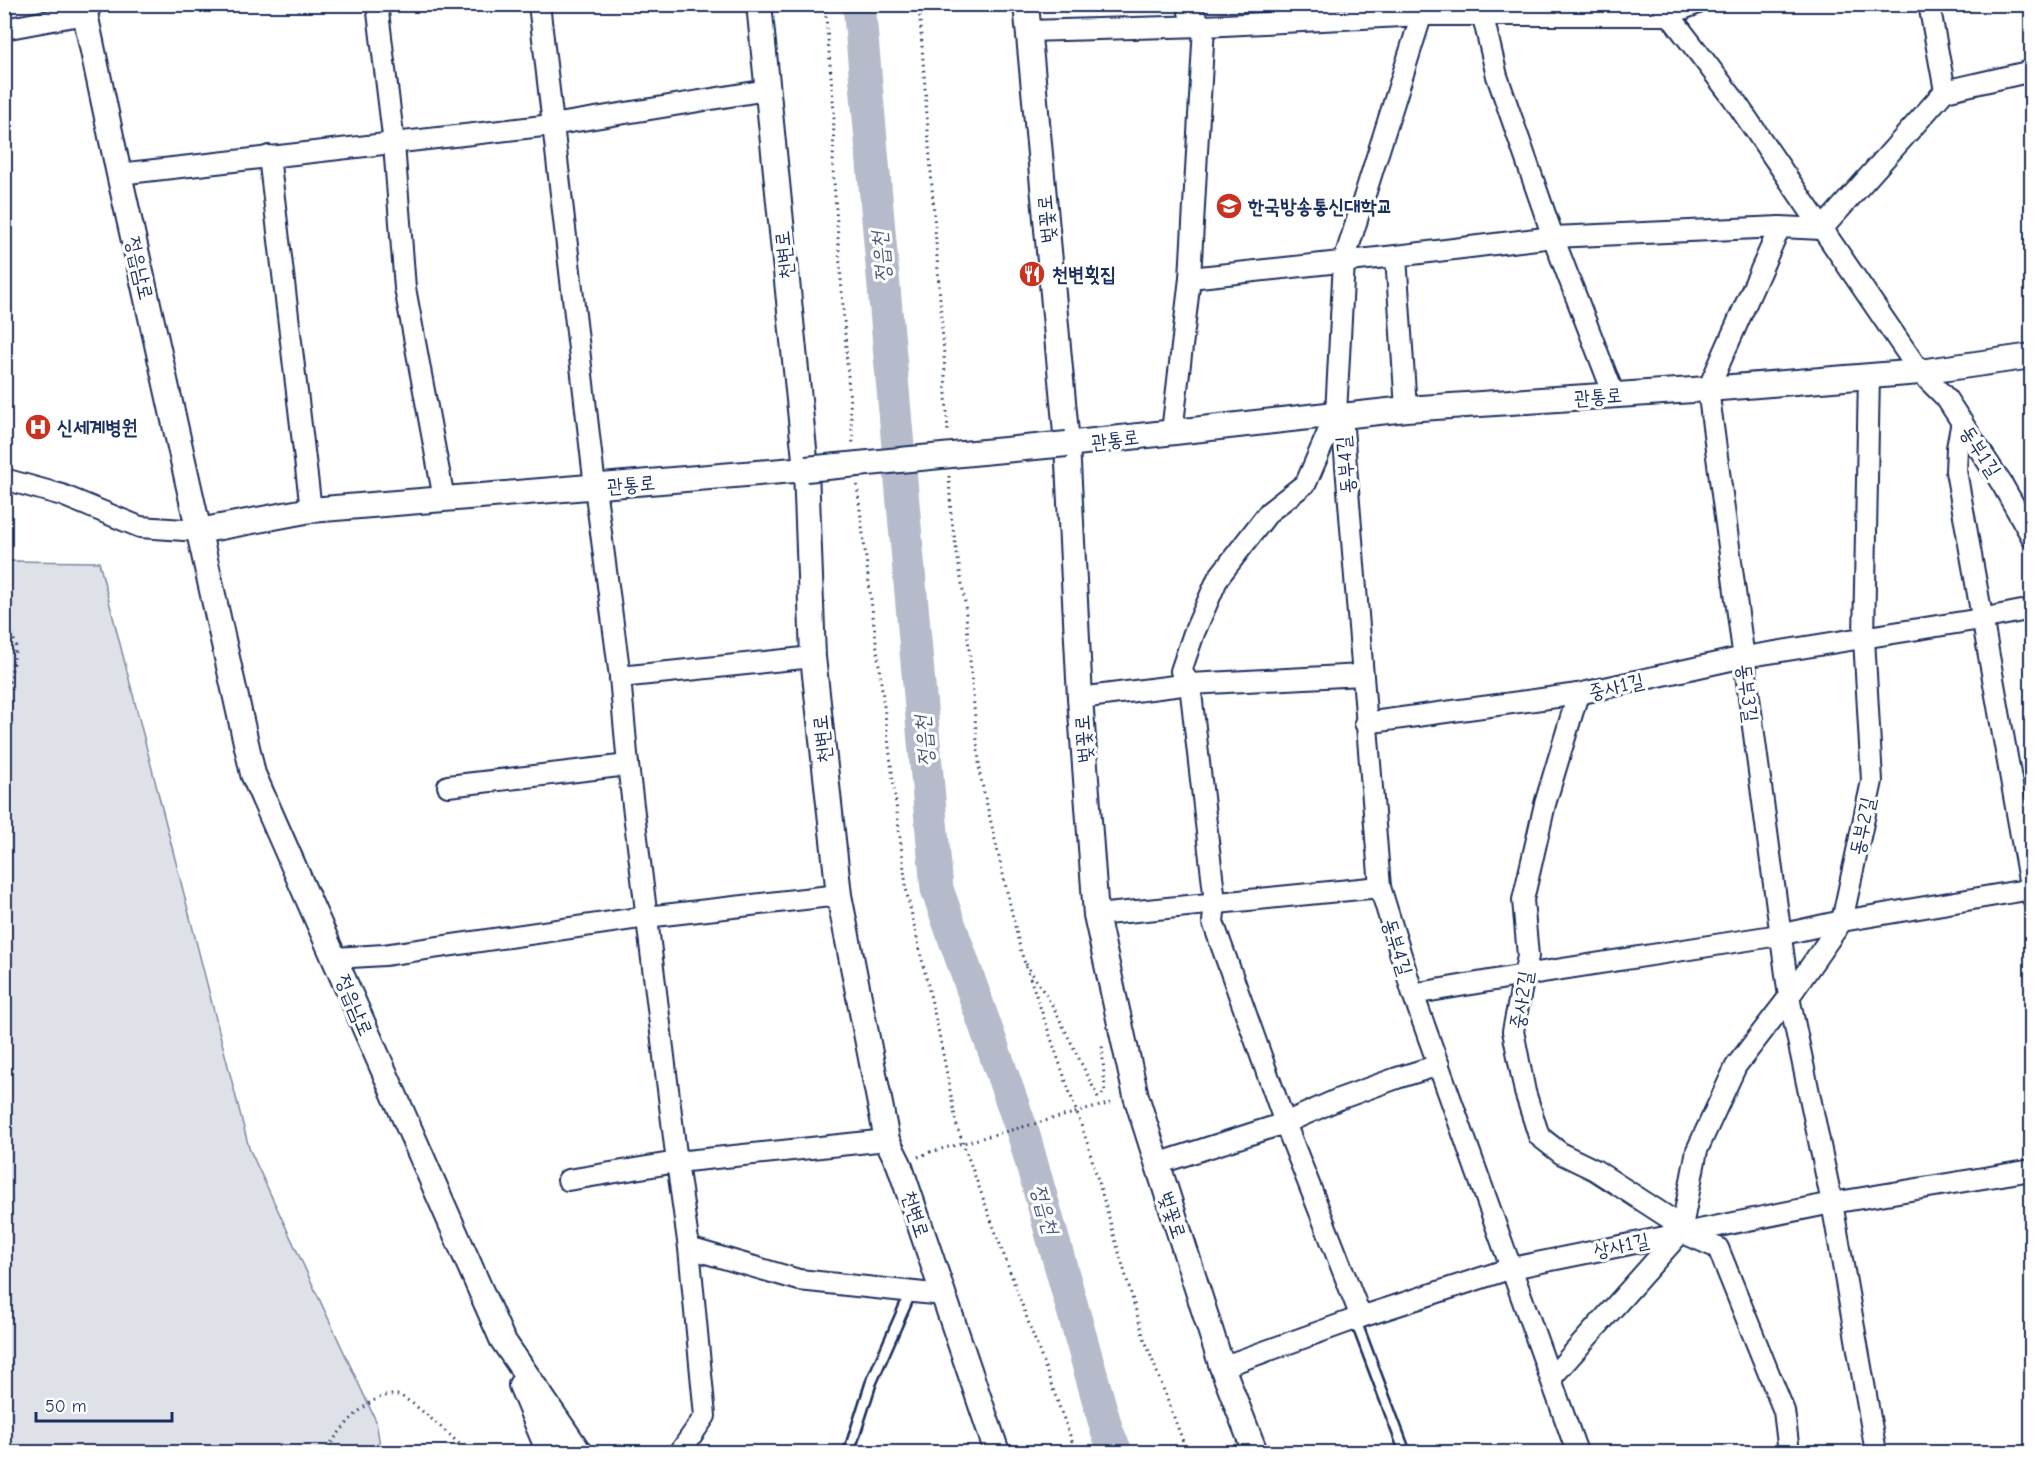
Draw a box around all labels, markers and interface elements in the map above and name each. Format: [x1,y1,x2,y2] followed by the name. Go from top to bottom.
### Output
[1214,191,1244,221] school or university icon: 한국방송통신대학교
[1033,194,1060,244] street label: 벚꽃로
[1247,195,1393,218] place label: 한국방송통신대학교
[867,229,895,283] water label: 정읍천
[771,230,798,280] street label: 천변로
[121,234,158,302] street label: 정읍남로
[1017,259,1047,289] restaurant icon: 천변횟집
[1052,263,1116,286] place label: 천변횟집
[1573,383,1623,410] street label: 관통로
[23,412,53,442] hospital icon: 신세계병원
[57,416,137,439] place label: 신세계병원
[1956,421,2006,481] street label: 동부1길
[1090,425,1140,454] street label: 관통로
[1332,435,1359,495] street label: 동부4길
[606,471,656,498] street label: 관통로
[1733,663,1762,723] street label: 동부3길
[1586,669,1646,704] street label: 중사1길
[910,713,938,767] water label: 정읍천
[809,714,836,764] street label: 천변로
[1070,714,1097,764] street label: 벚꽃로
[1845,795,1880,857] street label: 동부2길
[1378,916,1417,978] street label: 동부4길
[1506,969,1537,1031] street label: 중사2길
[331,971,378,1039] street label: 정읍남로
[1026,1181,1064,1239] water label: 정읍천
[897,1188,934,1241] street label: 천변로
[1154,1189,1191,1242] street label: 벚꽃로
[1591,1228,1651,1263] street label: 상사1길
[36,1385,172,1423] scale bar
[45,1396,87,1417] text: 50 m

